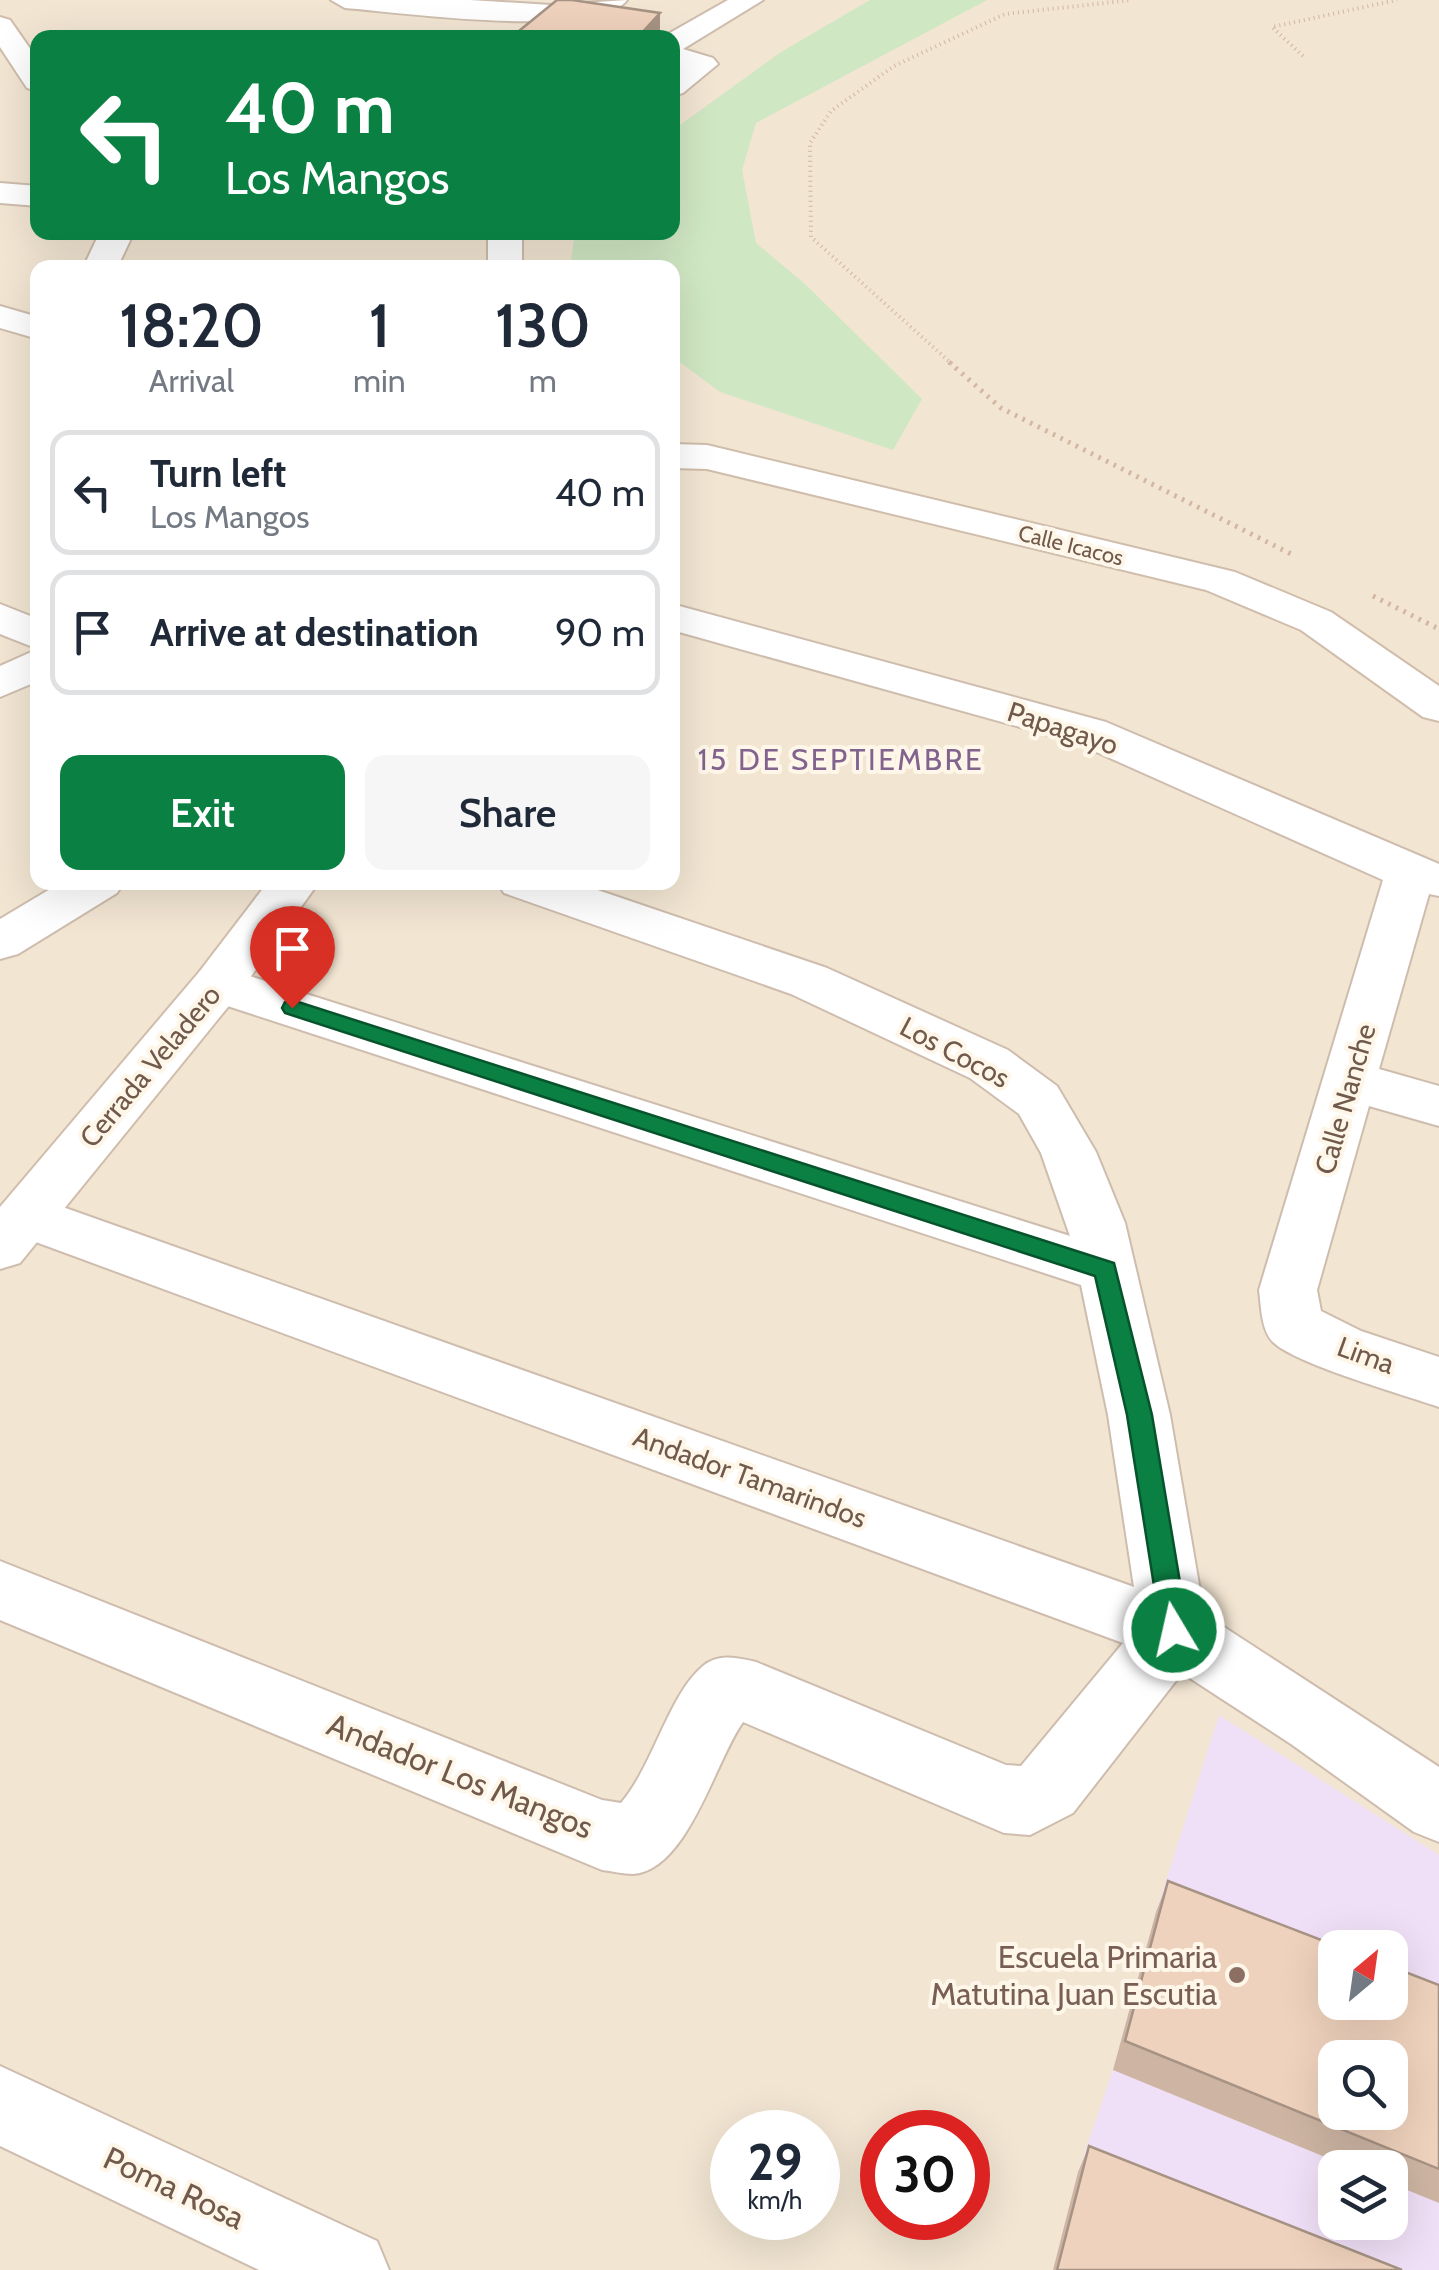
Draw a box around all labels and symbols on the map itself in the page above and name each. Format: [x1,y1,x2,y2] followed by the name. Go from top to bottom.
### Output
[1015,519,1126,572] street label: Calle Icacos
[1003,694,1123,762] street label: Papagayo
[698,741,984,778] district label: 15 DE SEPTIEMBRE
[250,906,335,1009] pin
[72,978,228,1154] street label: Cerrada Veladero
[895,1009,1015,1095] street label: Los Cocos
[1307,1020,1383,1178] street label: Calle Nanche
[1333,1329,1400,1381] street label: Lima
[629,1419,871,1535] street label: Andador Tamarindos
[1122,1578,1226,1682] position arrow
[322,1704,599,1847] street label: Andador Los Mangos
[1318,1930,1408,2020] north arrow
[931,1937,1218,2013] place label: Escuela Primaria Matutina Juan Escutia
[1226,1964,1248,1986] marker: Escuela Primaria Matutina Juan Escutia
[860,2110,990,2240] speed limit sign: 30
[98,2138,251,2237] street label: Poma Rosa

